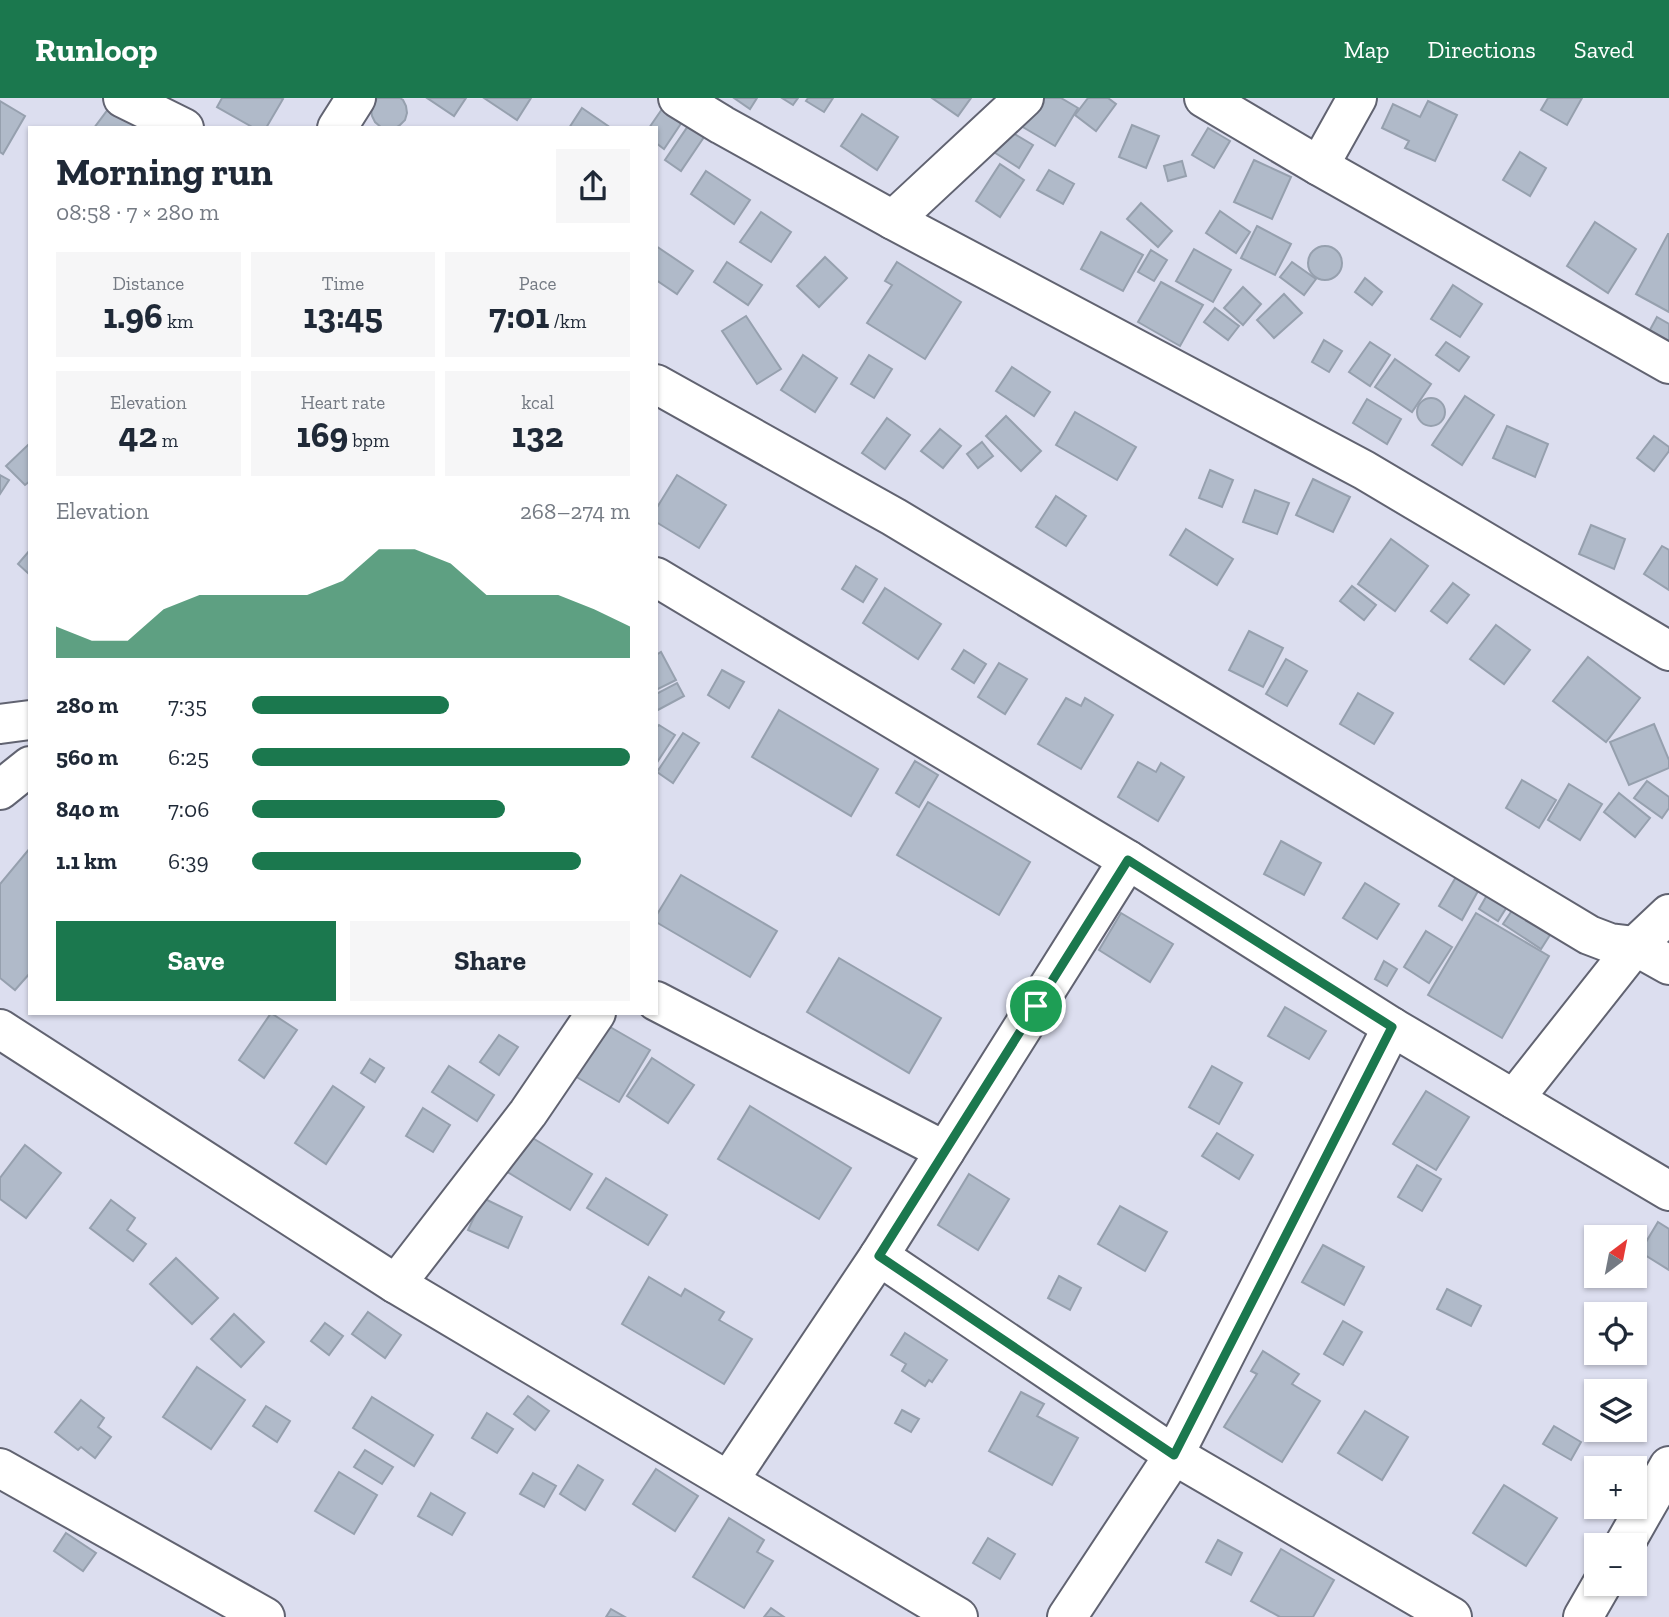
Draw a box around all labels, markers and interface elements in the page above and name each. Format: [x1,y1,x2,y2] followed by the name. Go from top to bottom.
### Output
[35,30,158,69] text: Runloop
[1344,35,1390,64] text: Map
[1428,35,1536,64] text: Directions
[1574,35,1634,64] text: Saved
[56,149,273,195] text: Morning run
[556,149,630,223] button: share
[56,198,219,226] text: 08:58 · 7 × 280 m
[112,272,184,295] text: Distance
[322,272,364,295] text: Time
[519,272,557,295] text: Pace
[103,295,163,337] text: 1.96
[303,295,383,337] text: 13:45
[489,295,549,337] text: 7:01
[163,310,193,333] text: km
[549,310,586,333] text: /km
[110,391,187,414] text: Elevation
[301,391,385,414] text: Heart rate
[521,391,554,414] text: kcal
[119,414,157,456] text: 42
[297,414,348,456] text: 169
[512,414,563,456] text: 132
[157,429,178,452] text: m
[348,429,389,452] text: bpm
[56,497,149,525] text: Elevation
[520,497,630,525] text: 268–274 m
[56,691,118,719] text: 280 m
[168,691,207,719] text: 7:35
[56,743,118,771] text: 560 m
[168,743,209,771] text: 6:25
[56,795,119,823] text: 840 m
[168,795,209,823] text: 7:06
[56,847,117,875] text: 1.1 km
[168,847,209,875] text: 6:39
[56,921,336,1001] button: Save
[350,921,630,1001] button: Share
[1006,976,1066,1036] pin
[1017,987,1055,1025] icon: arrive
[1584,1225,1647,1288] north arrow
[1584,1225,1647,1596] map controls
[1584,1302,1647,1365] button: locate
[1584,1379,1647,1442] button: layers
[1584,1456,1647,1519] button: +
[1584,1533,1647,1596] button: −

